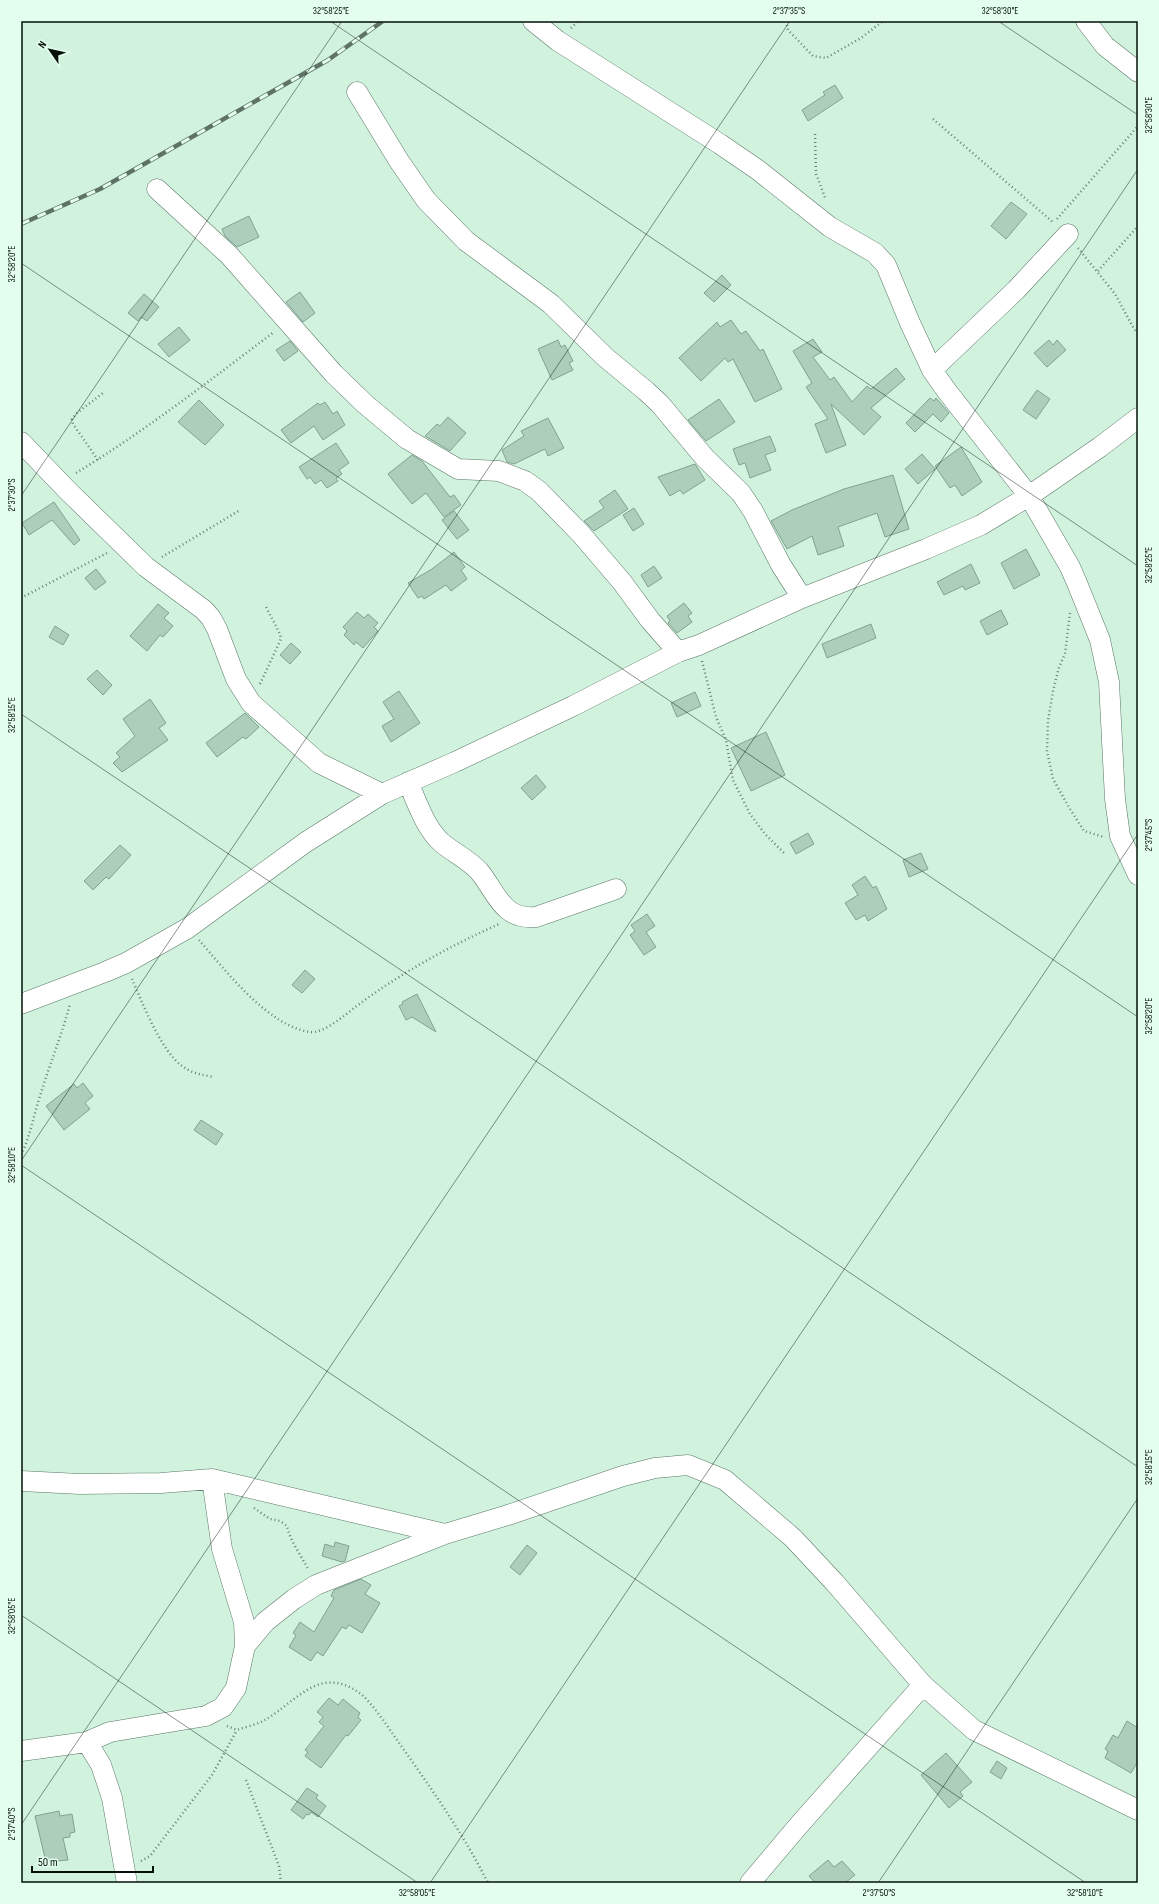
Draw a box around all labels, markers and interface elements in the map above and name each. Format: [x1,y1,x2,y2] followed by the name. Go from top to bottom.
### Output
[313,5,349,17] text: 32°58'25"E
[773,5,805,17] text: 2°37'35"S
[982,5,1018,17] text: 32°58'30"E
[30,30,70,70] north arrow
[35,39,49,51] text: N
[1143,97,1155,133] text: 32°58'30"E
[6,246,18,282] text: 32°58'20"E
[6,479,18,512] text: 2°37'30"S
[1143,547,1155,583] text: 32°58'25"E
[6,697,18,733] text: 32°58'15"E
[1143,819,1155,851] text: 2°37'45"S
[1143,998,1155,1034] text: 32°58'20"E
[6,1147,18,1183] text: 32°58'10"E
[1143,1449,1155,1485] text: 32°58'15"E
[6,1598,18,1634] text: 32°58'05"E
[6,1808,18,1840] text: 2°37'40"S
[32,1848,153,1874] scale bar
[38,1855,58,1870] text: 50 m
[399,1887,435,1899] text: 32°58'05"E
[863,1887,895,1899] text: 2°37'50"S
[1067,1887,1103,1899] text: 32°58'10"E

